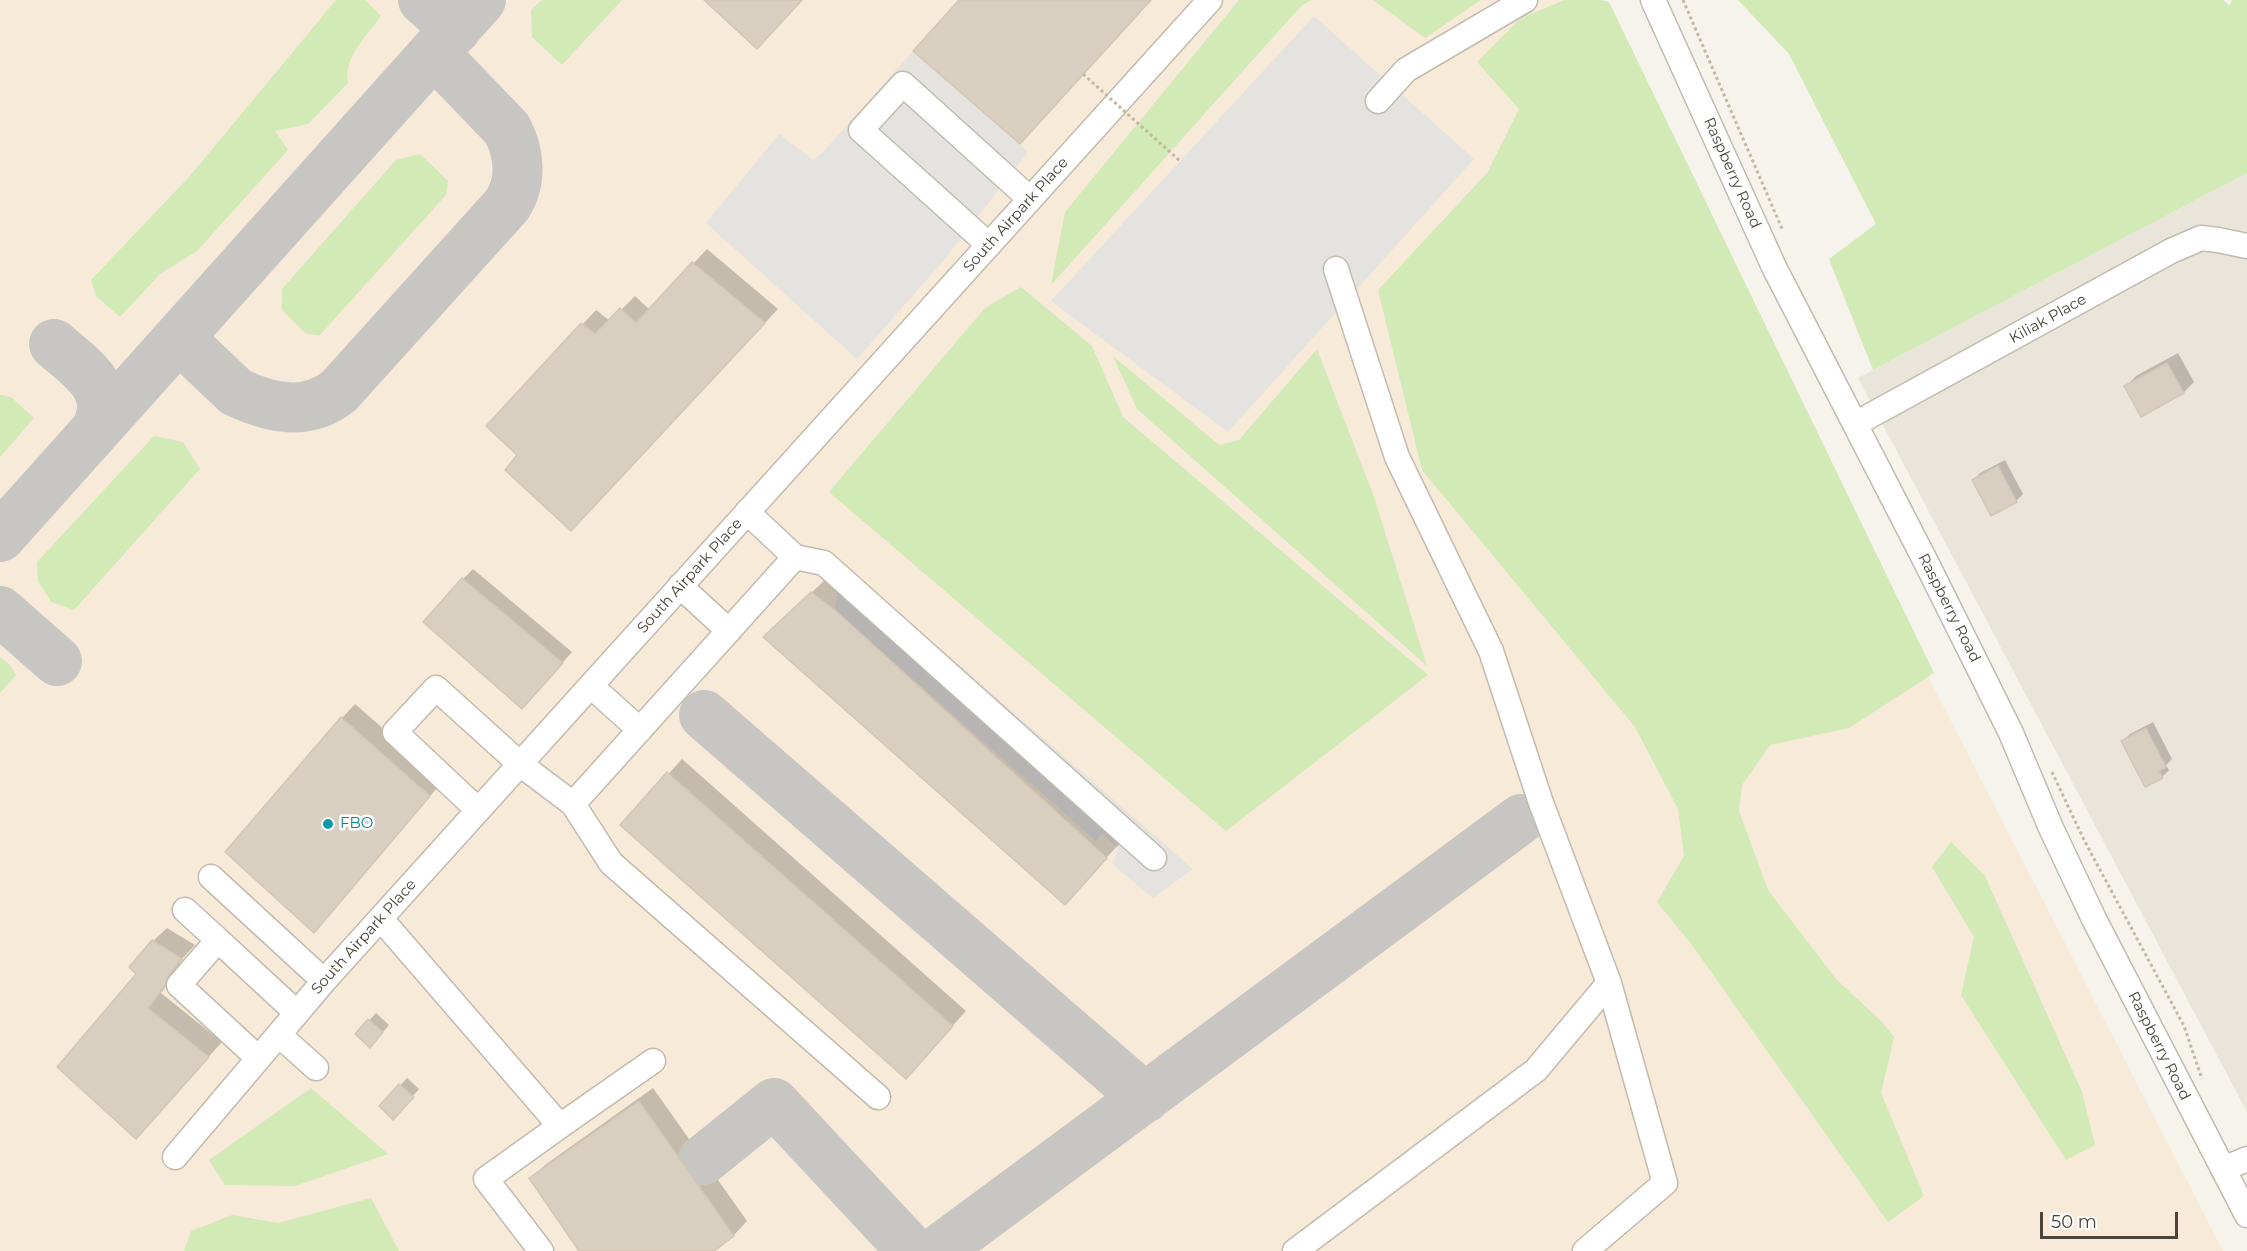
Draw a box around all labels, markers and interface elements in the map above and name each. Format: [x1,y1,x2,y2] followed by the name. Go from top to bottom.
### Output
[1699,115,1765,231] street label: Raspberry Road
[960,154,1072,276] street label: South Airpark Place
[2006,290,2090,348] street label: Kiliak Place
[634,515,746,637] street label: South Airpark Place
[1914,551,1984,665] street label: Raspberry Road
[340,815,373,833] place label: FBO
[321,817,335,831] marker: FBO
[308,876,420,998] street label: South Airpark Place
[2124,989,2194,1103] street label: Raspberry Road
[2043,1200,2181,1238] scale bar
[2051,1211,2097,1233] text: 50 m

